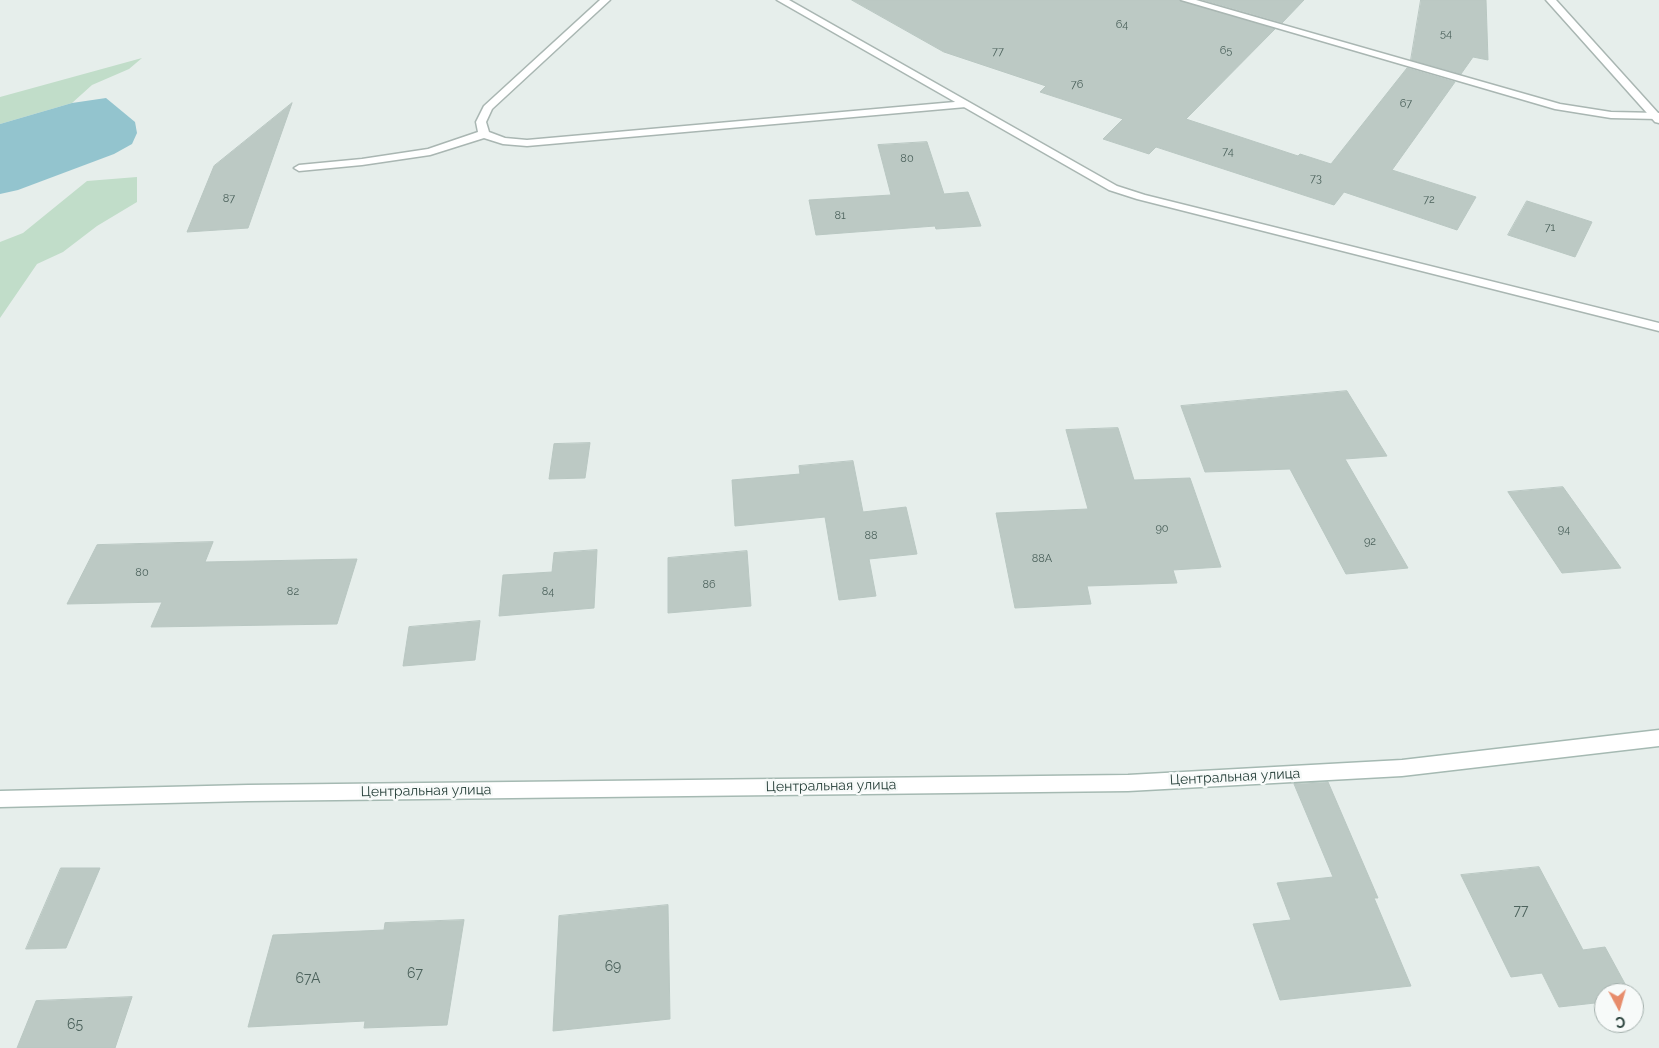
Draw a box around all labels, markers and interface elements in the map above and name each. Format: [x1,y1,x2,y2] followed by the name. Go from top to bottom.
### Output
[1116,18,1128,32] house number: 64
[1440,27,1452,41] house number: 54
[1220,44,1232,58] house number: 65
[992,45,1004,59] house number: 77
[1071,78,1083,92] house number: 76
[1400,97,1412,111] house number: 67
[1222,145,1234,159] house number: 74
[900,152,914,166] house number: 80
[1310,172,1322,186] house number: 73
[223,192,235,206] house number: 87
[1423,193,1435,207] house number: 72
[834,209,846,223] house number: 81
[1545,221,1555,235] house number: 71
[1155,522,1169,536] house number: 90
[1558,523,1570,537] house number: 94
[864,529,878,543] house number: 88
[1364,535,1376,549] house number: 92
[1032,552,1052,566] house number: 88А
[135,566,149,580] house number: 80
[702,578,716,592] house number: 86
[287,585,299,599] house number: 82
[542,585,554,599] house number: 84
[1169,765,1301,789] street label: Центральная улица
[766,776,896,796] street label: Центральная улица
[361,781,491,801] street label: Центральная улица
[1514,903,1528,919] house number: 77
[605,959,621,975] house number: 69
[407,966,423,982] house number: 67
[296,971,320,987] house number: 67А
[1594,983,1644,1033] north arrow
[1615,1013,1626,1030] text: С
[67,1017,83,1033] house number: 65

